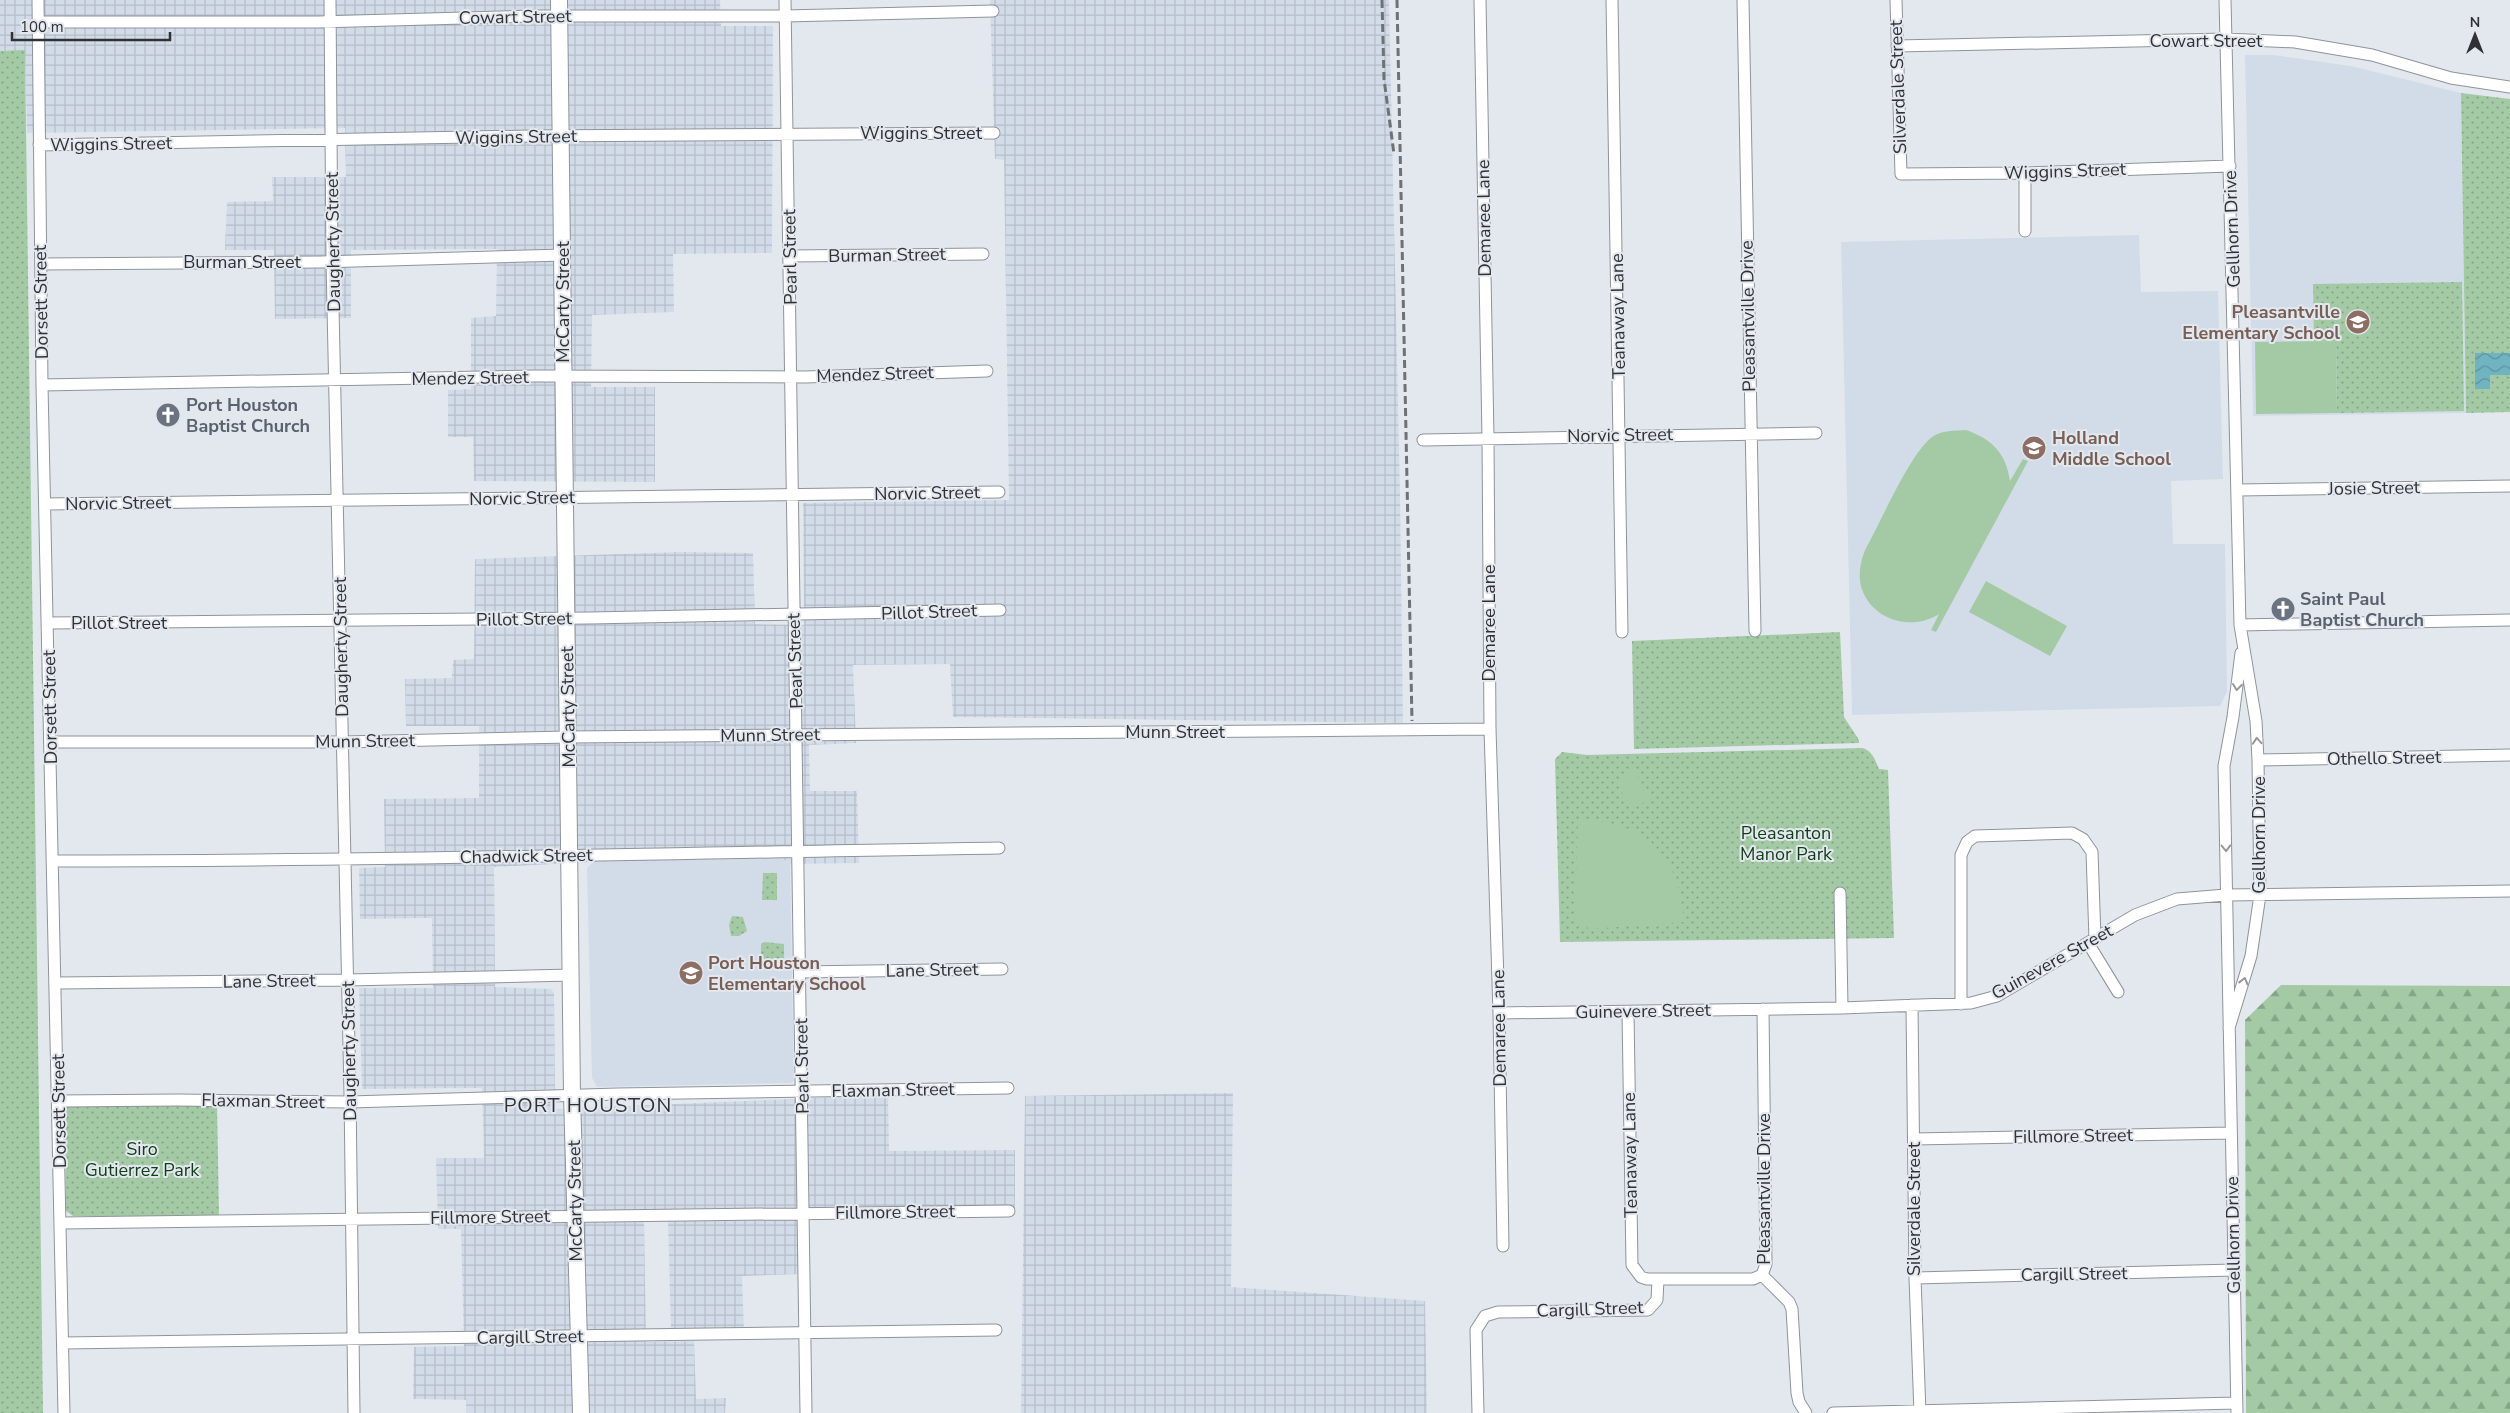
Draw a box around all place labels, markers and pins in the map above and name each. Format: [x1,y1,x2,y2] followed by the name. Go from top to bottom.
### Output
[2182,300,2340,345] place label: Pleasantville Elementary School
[2345,309,2371,335] school or university icon: Pleasantville Elementary School
[186,393,310,438] place label: Port Houston Baptist Church
[155,402,181,428] church icon: Port Houston Baptist Church
[2052,426,2171,471] place label: Holland Middle School
[2021,435,2047,461] school or university icon: Holland Middle School
[2300,587,2424,632] place label: Saint Paul Baptist Church
[2270,596,2296,622] church icon: Saint Paul Baptist Church
[708,951,866,996] place label: Port Houston Elementary School
[678,960,704,986] school or university icon: Port Houston Elementary School

